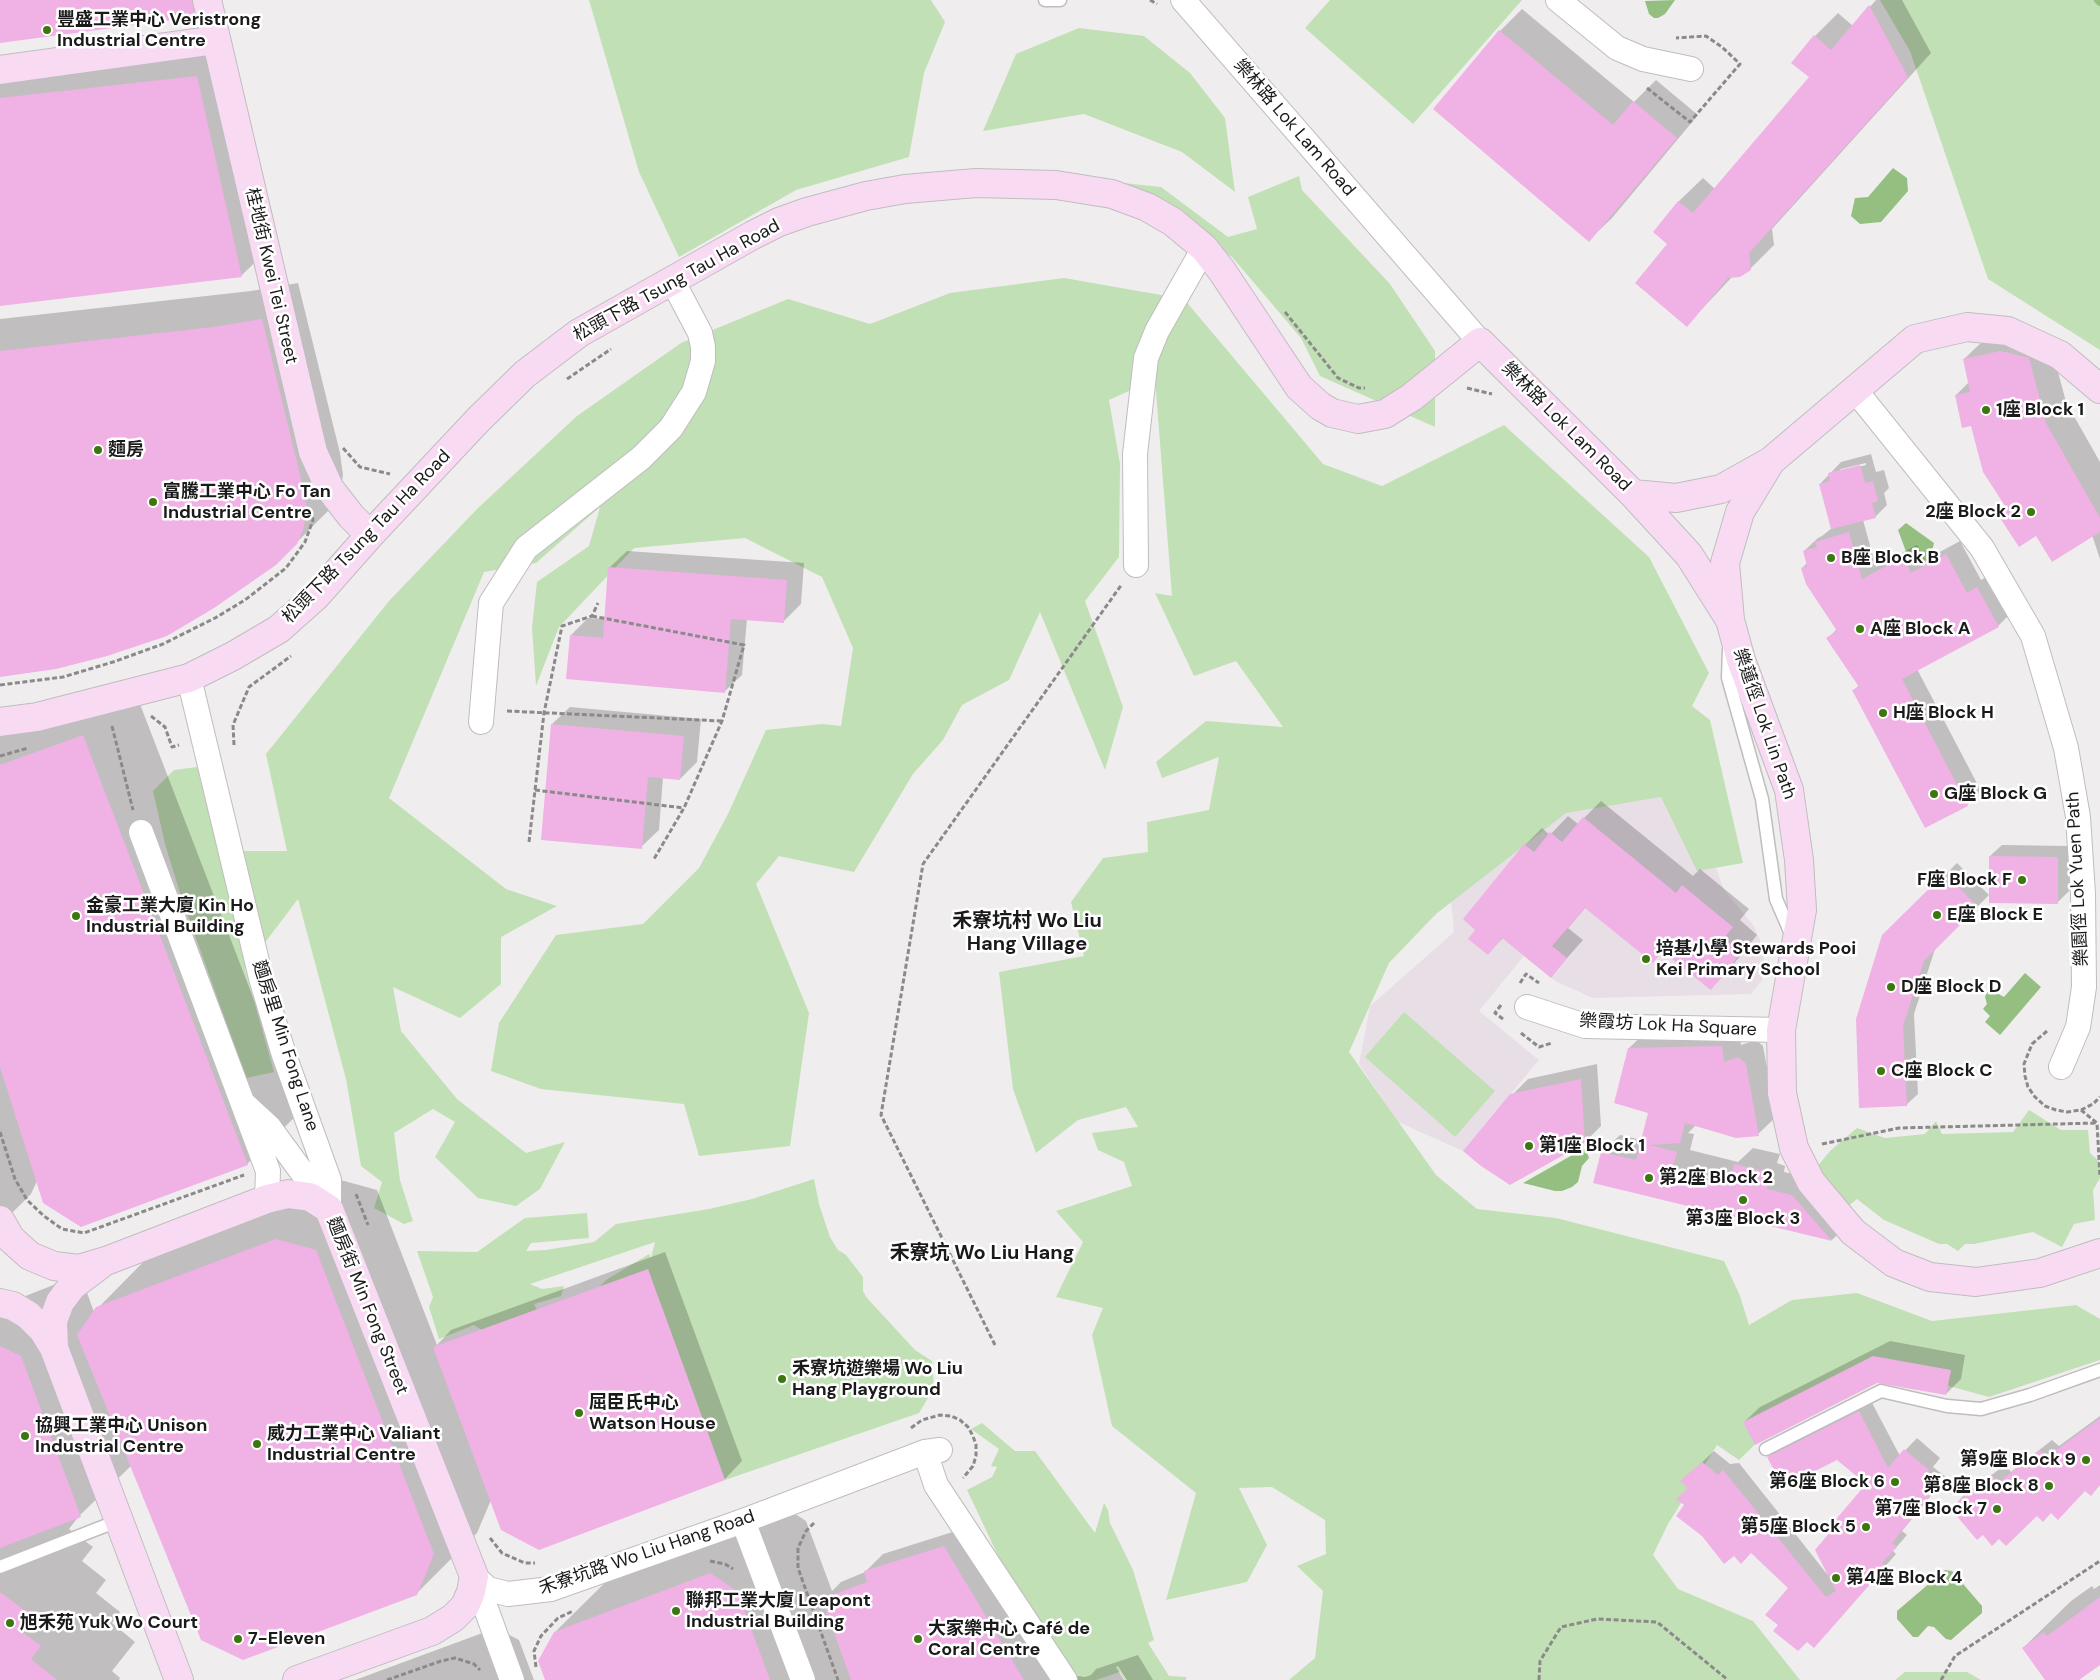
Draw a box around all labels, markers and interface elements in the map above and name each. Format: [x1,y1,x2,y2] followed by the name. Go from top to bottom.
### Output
[57,9,261,52] place label: 豐盛工業中心 Veristrong Industrial Centre
[41,24,53,36] marker: 豐盛工業中心 Veristrong Industrial Centre
[1229,55,1359,201] street label: 樂林路 Lok Lam Road
[240,186,302,366] street label: 桂地街 Kwei Tei Street
[570,215,784,347] street label: 松頭下路 Tsung Tau Ha Road
[1497,358,1635,496] street label: 樂林路 Lok Lam Road
[1996,399,2084,421] place label: 1座 Block 1
[1980,404,1992,416] marker: 1座 Block 1
[108,439,144,461] place label: 麵房
[92,444,104,456] marker: 麵房
[278,446,456,628] street label: 松頭下路 Tsung Tau Ha Road
[163,481,331,524] place label: 富騰工業中心 Fo Tan Industrial Centre
[147,496,159,508] marker: 富騰工業中心 Fo Tan Industrial Centre
[1925,501,2021,523] place label: 2座 Block 2
[2025,506,2037,518] marker: 2座 Block 2
[1841,547,1939,569] place label: B座 Block B
[1825,552,1837,564] marker: B座 Block B
[1870,618,1971,640] place label: A座 Block A
[1854,623,1866,635] marker: A座 Block A
[1728,646,1800,802] street label: 樂蓮徑 Lok Lin Path
[1893,702,1994,724] place label: H座 Block H
[1877,707,1889,719] marker: H座 Block H
[1944,783,2047,805] place label: G座 Block G
[1928,788,1940,800] marker: G座 Block G
[2063,791,2093,967] street label: 樂園徑 Lok Yuen Path
[1917,869,2012,891] place label: F座 Block F
[2016,874,2028,886] marker: F座 Block F
[86,895,254,938] place label: 金豪工業大廈 Kin Ho Industrial Building
[1947,904,2043,926] place label: E座 Block E
[1931,909,1943,921] marker: E座 Block E
[70,910,82,922] marker: 金豪工業大廈 Kin Ho Industrial Building
[952,910,1102,957] district label: 禾寮坑村 Wo Liu Hang Village
[1656,938,1856,981] place label: 培基小學 Stewards Pooi Kei Primary School
[1640,953,1652,965] marker: 培基小學 Stewards Pooi Kei Primary School
[247,958,323,1134] street label: 麵房里 Min Fong Lane
[1901,976,2002,998] place label: D座 Block D
[1885,981,1897,993] marker: D座 Block D
[1579,1011,1757,1041] street label: 樂霞坊 Lok Ha Square
[1891,1060,1993,1082] place label: C座 Block C
[1875,1065,1887,1077] marker: C座 Block C
[1539,1135,1645,1157] place label: 第1座 Block 1
[1523,1140,1535,1152] marker: 第1座 Block 1
[1659,1167,1773,1189] place label: 第2座 Block 2
[1643,1172,1655,1184] marker: 第2座 Block 2
[1737,1194,1749,1206] marker: 第3座 Block 3
[1686,1208,1800,1230] place label: 第3座 Block 3
[321,1214,413,1398] street label: 麵房街 Min Fong Street
[890,1242,1074,1266] district label: 禾寮坑 Wo Liu Hang
[792,1358,963,1400] place label: 禾寮坑遊樂場 Wo Liu Hang Playground
[776,1373,788,1385] marker: 禾寮坑遊樂場 Wo Liu Hang Playground
[589,1392,716,1435] place label: 屈臣氏中心 Watson House
[573,1407,585,1419] marker: 屈臣氏中心 Watson House
[35,1415,207,1458] place label: 協興工業中心 Unison Industrial Centre
[267,1423,441,1466] place label: 威力工業中心 Valiant Industrial Centre
[19,1430,31,1442] marker: 協興工業中心 Unison Industrial Centre
[251,1438,263,1450] marker: 威力工業中心 Valiant Industrial Centre
[1960,1449,2076,1471] place label: 第9座 Block 9
[2080,1454,2092,1466] marker: 第9座 Block 9
[1769,1471,1885,1493] place label: 第6座 Block 6
[1923,1475,2039,1497] place label: 第8座 Block 8
[1889,1476,1901,1488] marker: 第6座 Block 6
[2043,1480,2055,1492] marker: 第8座 Block 8
[1875,1498,1987,1520] place label: 第7座 Block 7
[1991,1503,2003,1515] marker: 第7座 Block 7
[536,1506,758,1600] street label: 禾寮坑路 Wo Liu Hang Road
[1741,1516,1856,1538] place label: 第5座 Block 5
[1860,1521,1872,1533] marker: 第5座 Block 5
[1846,1567,1962,1589] place label: 第4座 Block 4
[1830,1572,1842,1584] marker: 第4座 Block 4
[686,1590,871,1632] place label: 聯邦工業大廈 Leapont Industrial Building
[670,1605,682,1617] marker: 聯邦工業大廈 Leapont Industrial Building
[20,1612,198,1634] place label: 旭禾苑 Yuk Wo Court
[4,1617,16,1629] marker: 旭禾苑 Yuk Wo Court
[928,1618,1090,1660] place label: 大家樂中心 Café de Coral Centre
[248,1628,325,1650] place label: 7-Eleven
[232,1633,244,1645] marker: 7-Eleven
[912,1633,924,1645] marker: 大家樂中心 Café de Coral Centre

